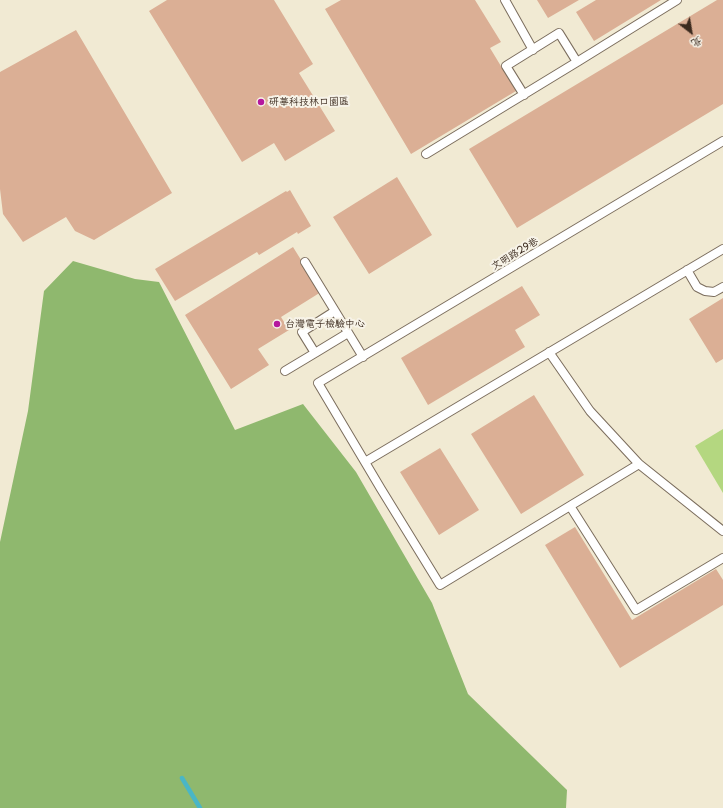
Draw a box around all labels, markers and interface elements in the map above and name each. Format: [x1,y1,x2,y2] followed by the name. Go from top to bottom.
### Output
[671,12,711,52] north arrow
[688,33,707,53] text: 北
[269,96,349,108] place label: 研華科技林口園區
[256,97,266,107] marker: 研華科技林口園區
[489,235,541,273] street label: 文明路29巷
[285,318,365,330] place label: 台灣電子檢驗中心
[272,319,282,329] marker: 台灣電子檢驗中心

